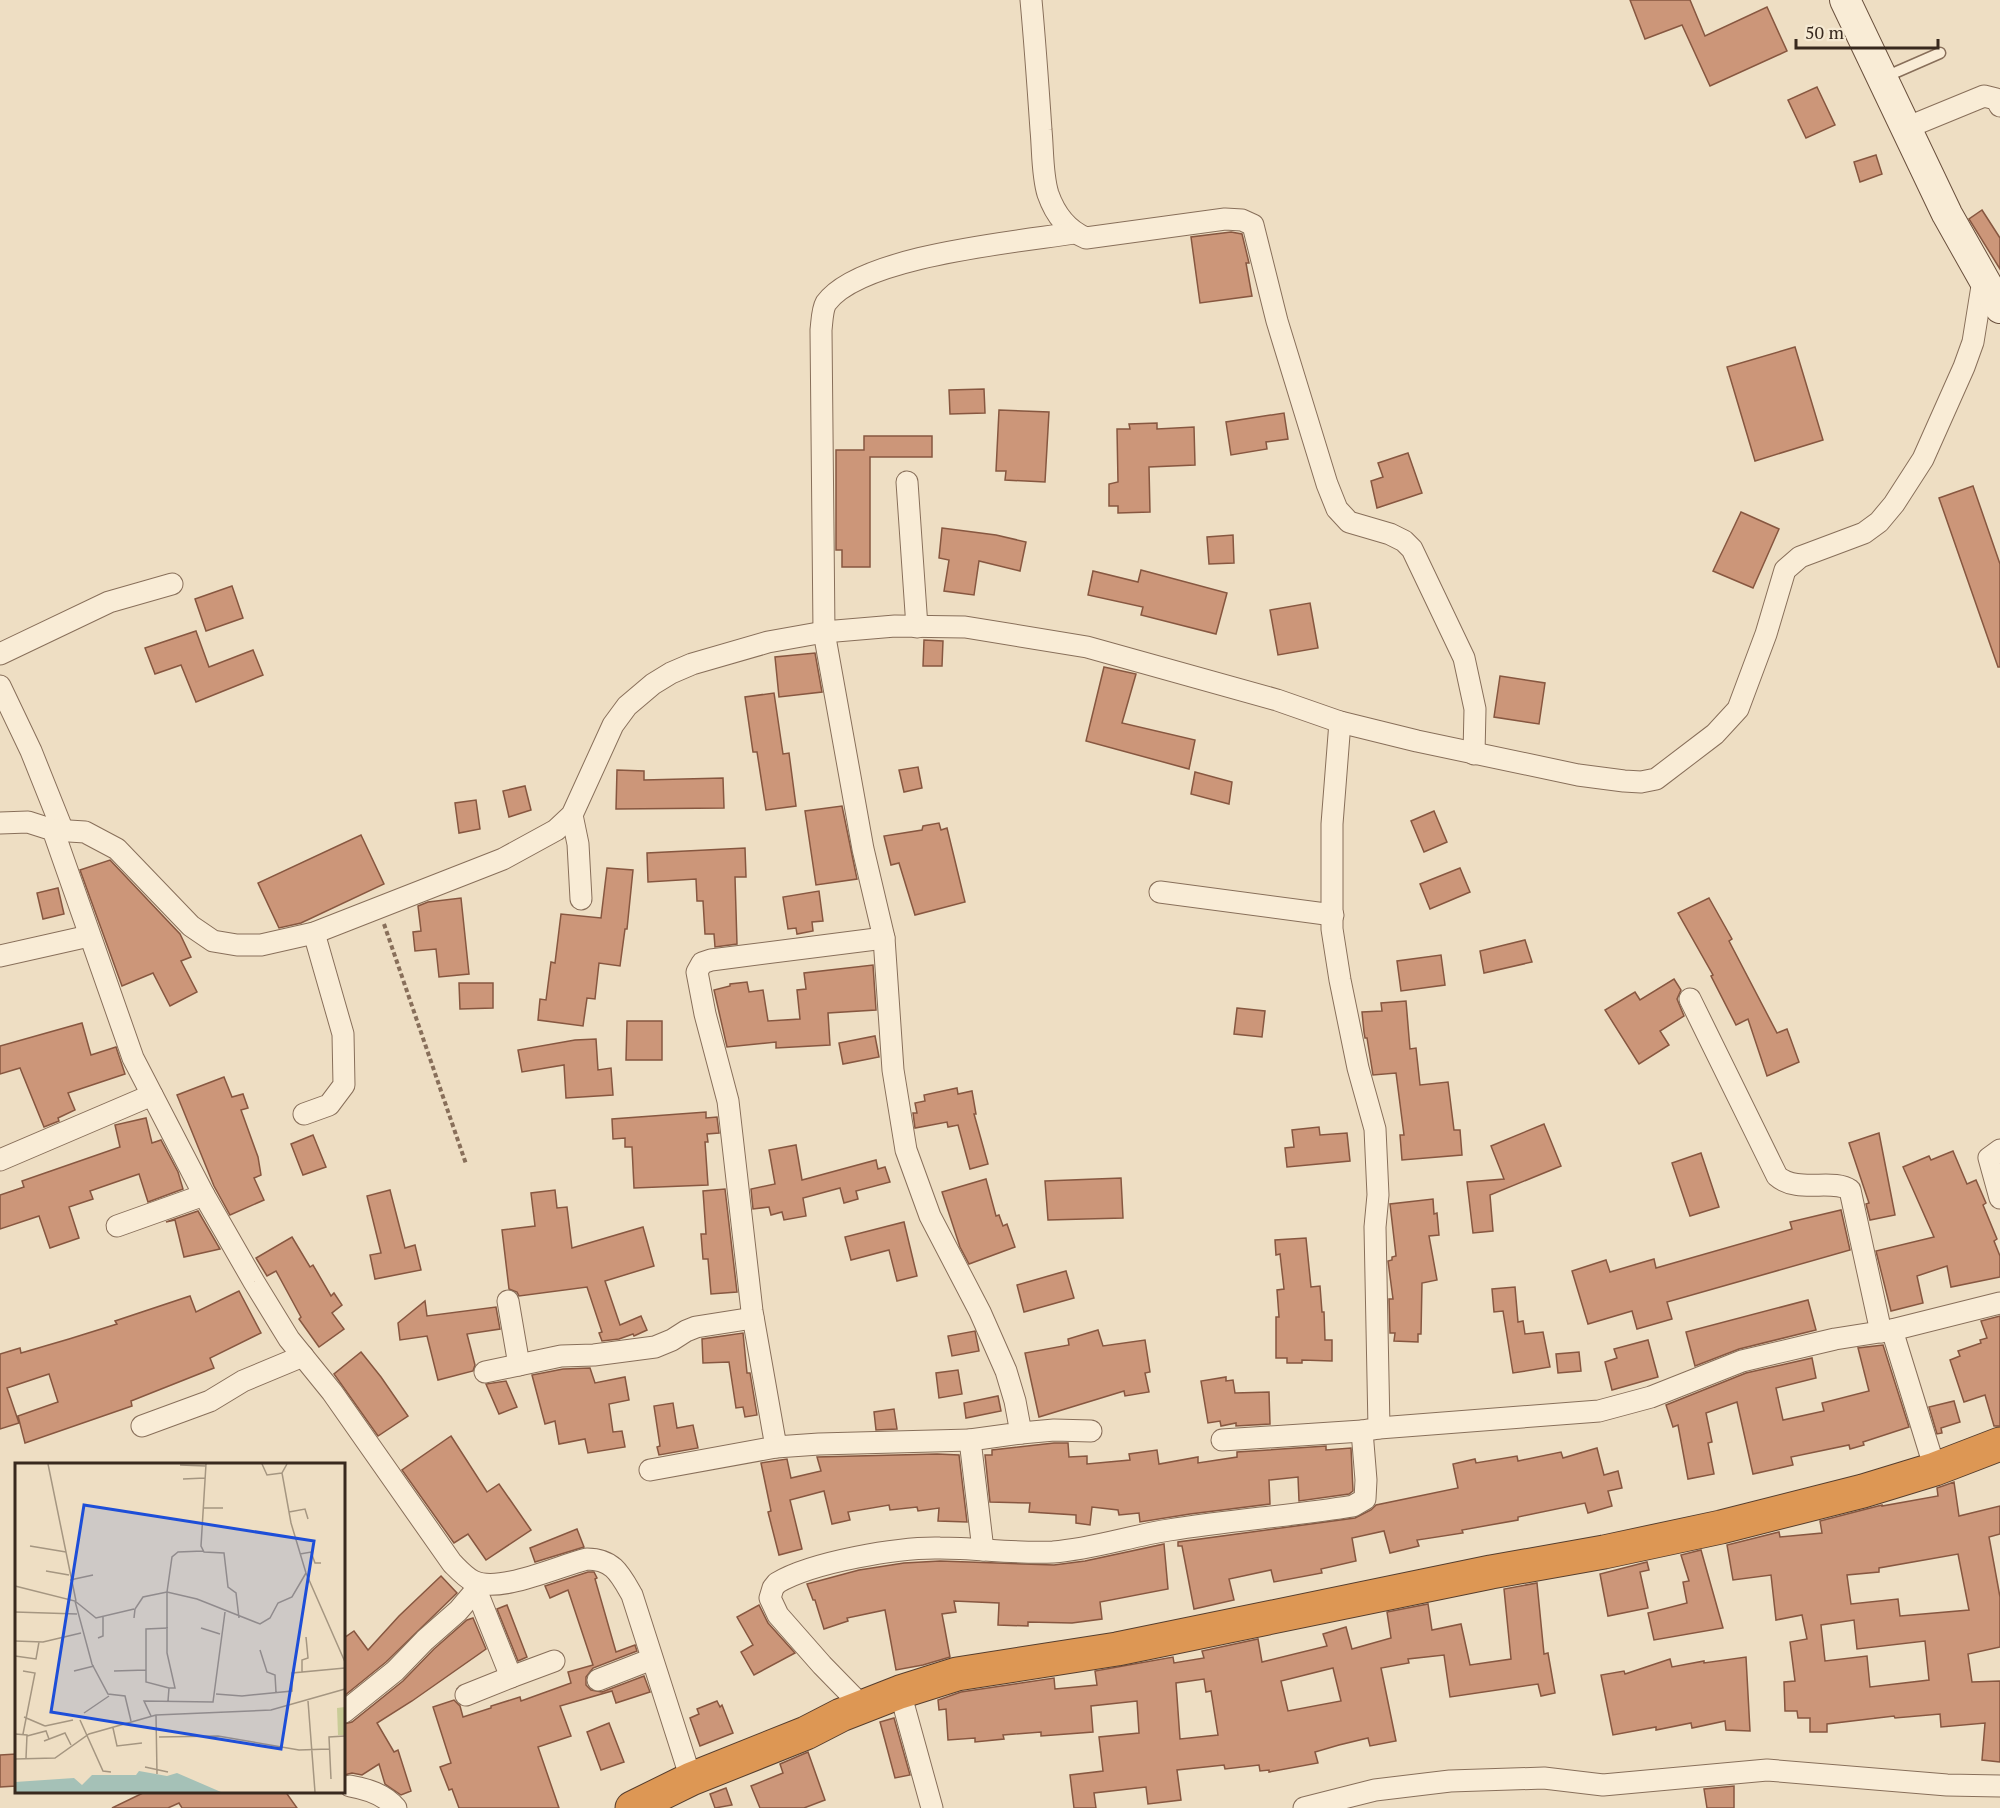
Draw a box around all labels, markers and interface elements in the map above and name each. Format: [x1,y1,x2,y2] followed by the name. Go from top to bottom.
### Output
[1796,12,1938,50] scale bar
[1805,20,1845,44] text: 50 m
[15,1463,345,1793] inset map

